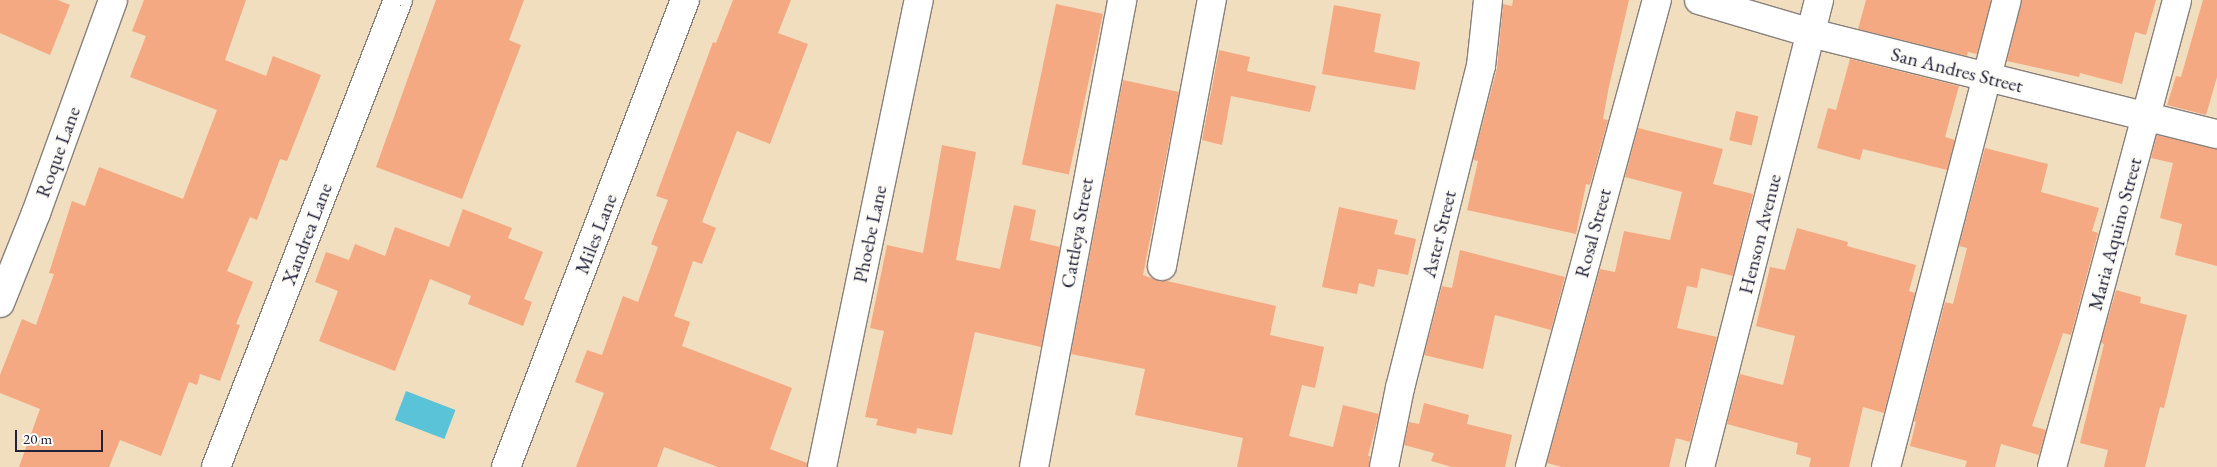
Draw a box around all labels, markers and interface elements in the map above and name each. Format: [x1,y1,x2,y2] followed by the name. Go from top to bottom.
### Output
[1888,42,2026,98] street label: San Andres Street
[30,103,86,201] street label: Roque Lane
[2083,155,2147,313] street label: Maria Aquino Street
[1733,171,1787,297] street label: Henson Avenue
[1055,176,1099,290] street label: Cattleya Street
[277,180,337,288] street label: Xandrea Lane
[848,183,892,285] street label: Phoebe Lane
[1570,186,1616,280] street label: Rosal Street
[1417,188,1461,280] street label: Aster Street
[570,190,622,278] street label: Miles Lane
[18,420,105,452] scale bar
[23,429,52,448] text: 20 m

